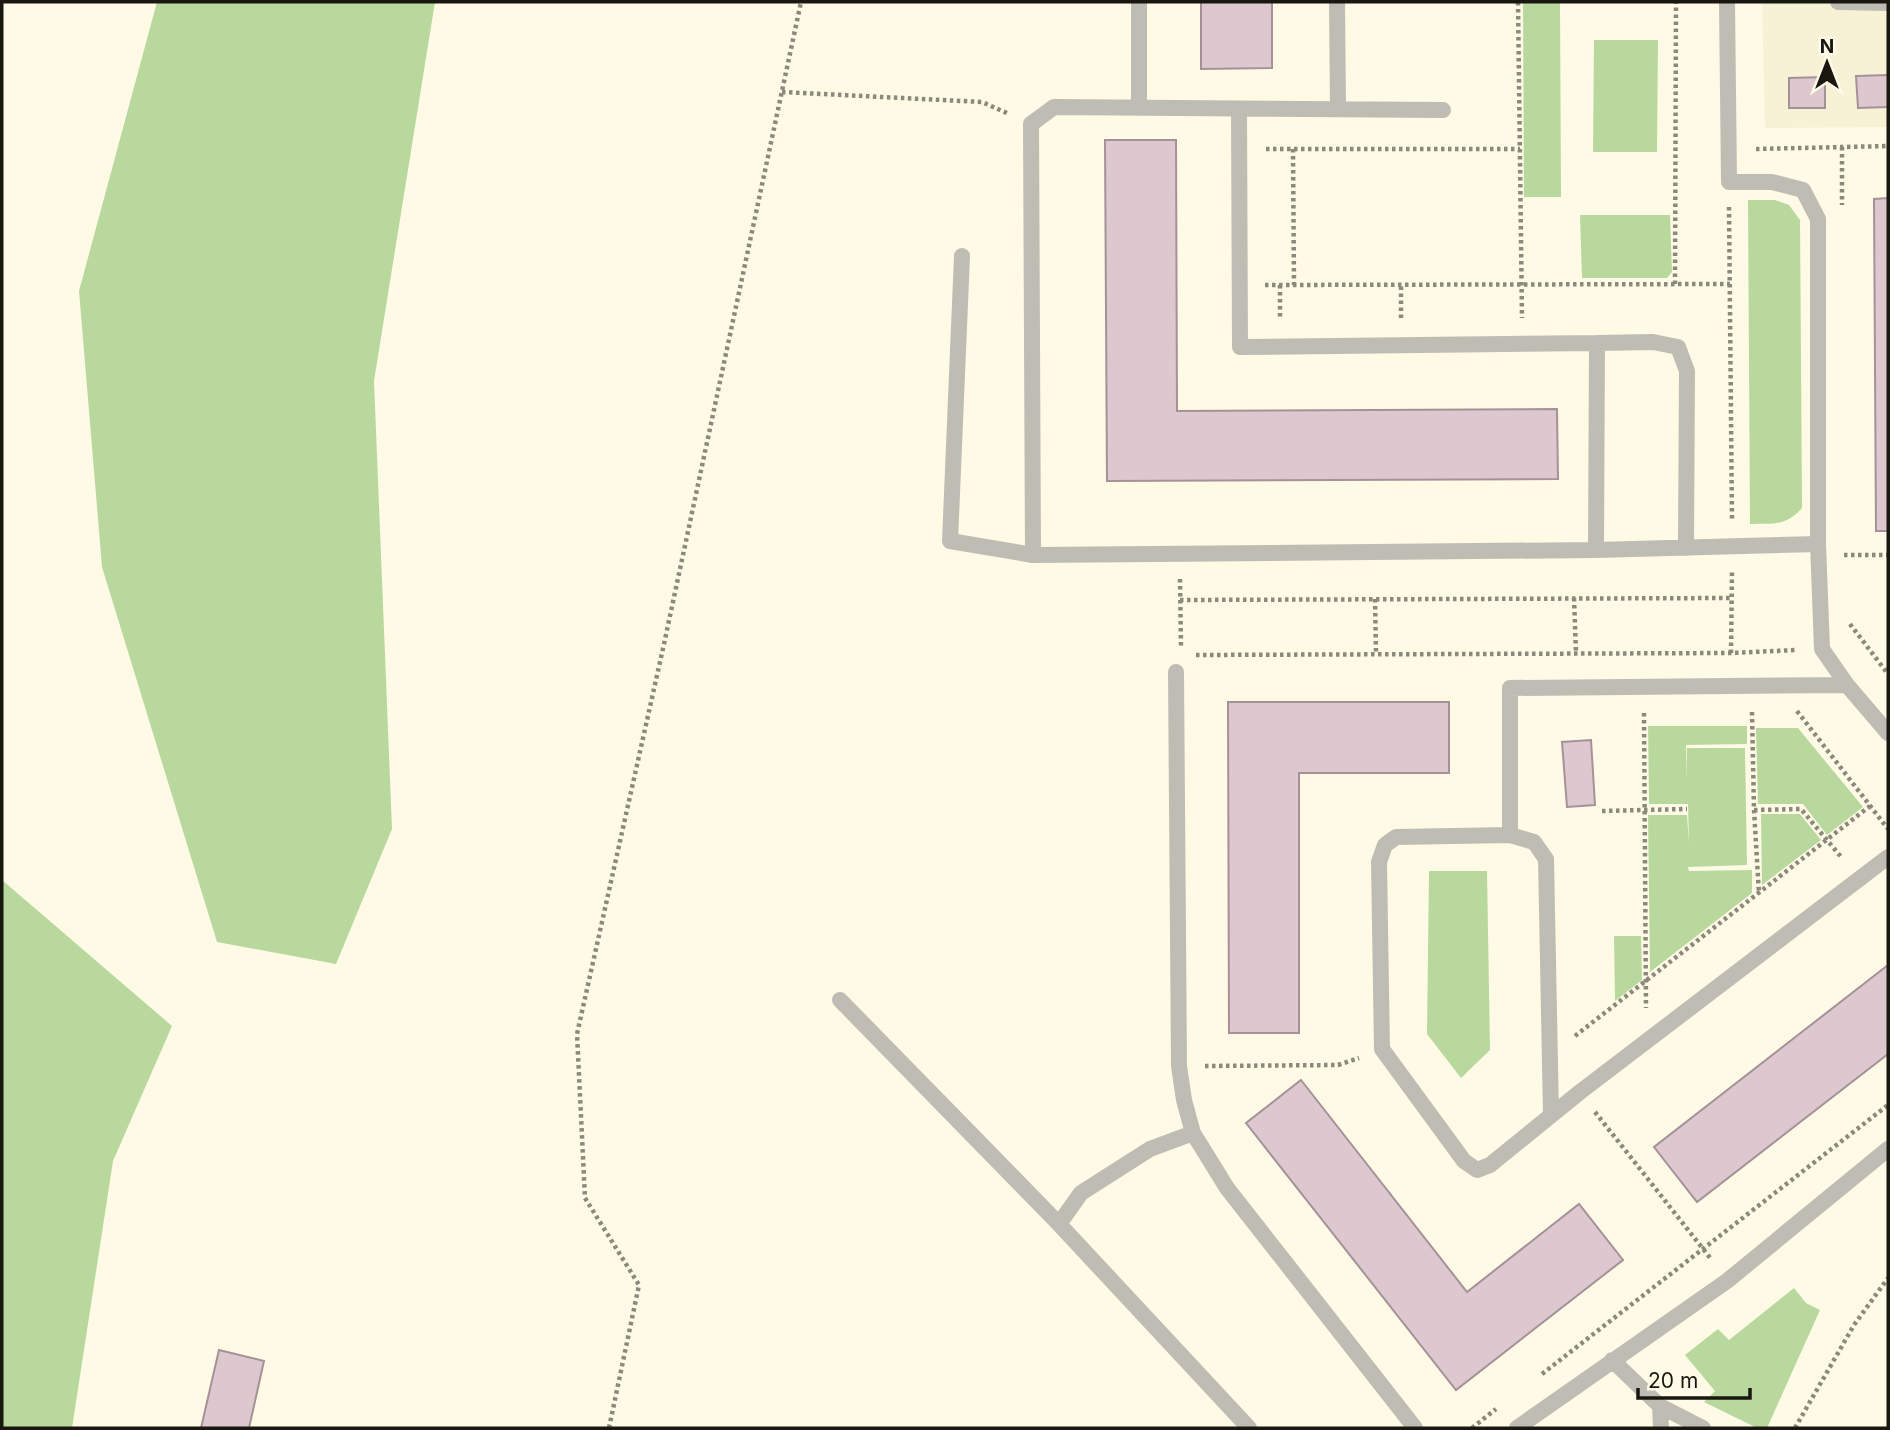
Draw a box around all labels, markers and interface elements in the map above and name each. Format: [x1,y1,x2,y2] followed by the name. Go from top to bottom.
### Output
[1792,28,1862,98] north arrow
[1820,35,1834,58] text: N
[1638,1356,1750,1400] scale bar
[1648,1368,1698,1393] text: 20 m

